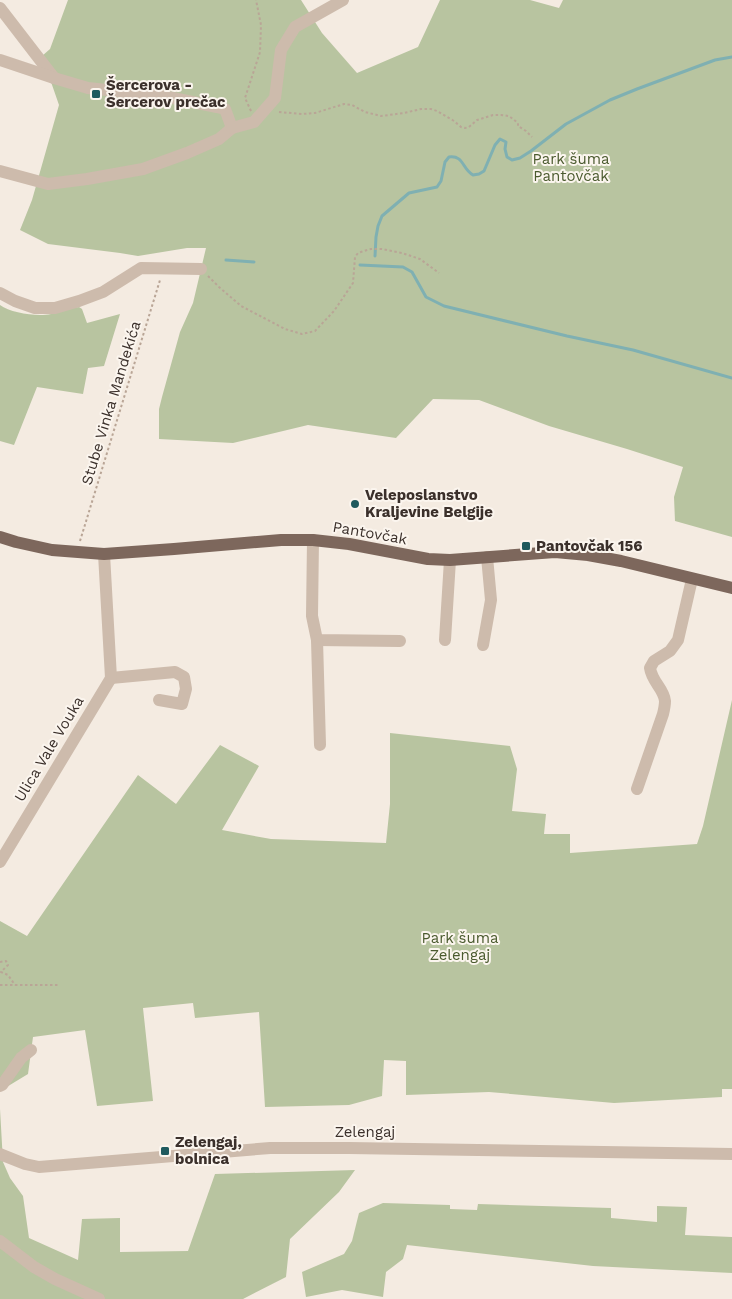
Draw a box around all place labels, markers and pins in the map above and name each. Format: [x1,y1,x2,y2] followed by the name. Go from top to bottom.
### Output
[106,76,226,111] place label: Šercerova - Šercerov prečac
[90,88,102,100] marker: Šercerova - Šercerov prečac
[365,486,493,521] place label: Veleposlanstvo Kraljevine Belgije
[349,498,361,510] marker: Veleposlanstvo Kraljevine Belgije
[536,537,643,555] place label: Pantovčak 156
[520,540,532,552] marker: Pantovčak 156
[175,1133,242,1168] place label: Zelengaj, bolnica
[159,1145,171,1157] marker: Zelengaj, bolnica

